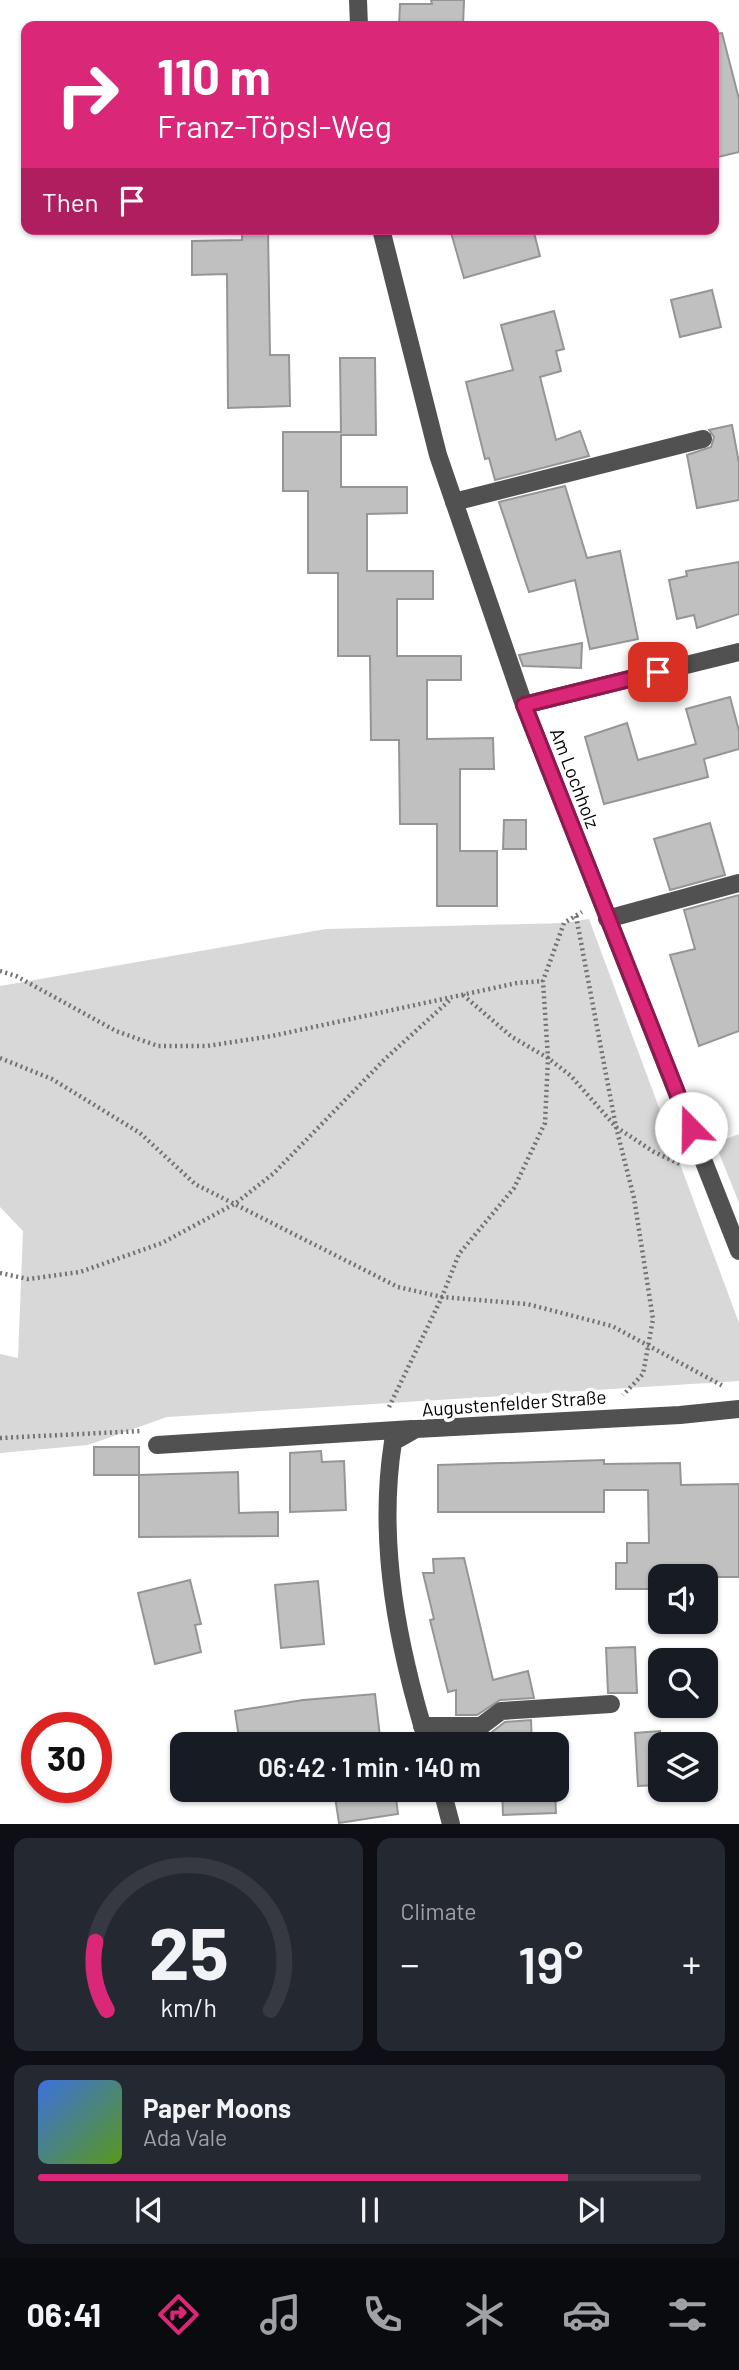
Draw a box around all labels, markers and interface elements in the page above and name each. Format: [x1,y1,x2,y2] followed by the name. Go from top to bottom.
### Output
[157,46,271,105] text: 110 m
[42,49,133,140] icon: right
[157,106,392,144] text: Franz-Töpsl-Weg
[113,182,151,220] icon: arrive
[42,186,99,217] text: Then
[628,642,688,702] pin
[639,653,677,691] icon: arrive
[546,724,605,831] street label: Am Lochholz
[654,1091,728,1165] position arrow
[421,1385,607,1420] street label: Augustenfelder Straße
[648,1564,718,1802] map controls
[648,1564,718,1634] button: sound
[648,1648,718,1718] button: search
[21,1712,112,1803] speed limit sign: 30
[648,1732,718,1802] button: layers
[258,1751,481,1782] text: 06:42 · 1 min · 140 m
[401,1897,477,1925] text: Climate
[148,1908,228,1996] text: 25
[518,1932,583,1994] text: 19°
[401,1940,420,1986] text: −
[682,1940,701,1986] text: +
[160,1992,217,2022] text: km/h
[143,2092,291,2123] text: Paper Moons
[143,2123,227,2151] text: Ada Vale
[130,2191,168,2229] icon: previous
[351,2191,389,2229] icon: pause
[572,2191,610,2229] icon: next
[154,2290,203,2339] icon: directions
[256,2290,305,2339] icon: music
[358,2290,407,2339] icon: phone
[460,2290,509,2339] icon: climate
[562,2290,611,2339] icon: car
[663,2290,712,2339] icon: filters
[26,2295,101,2333] text: 06:41

